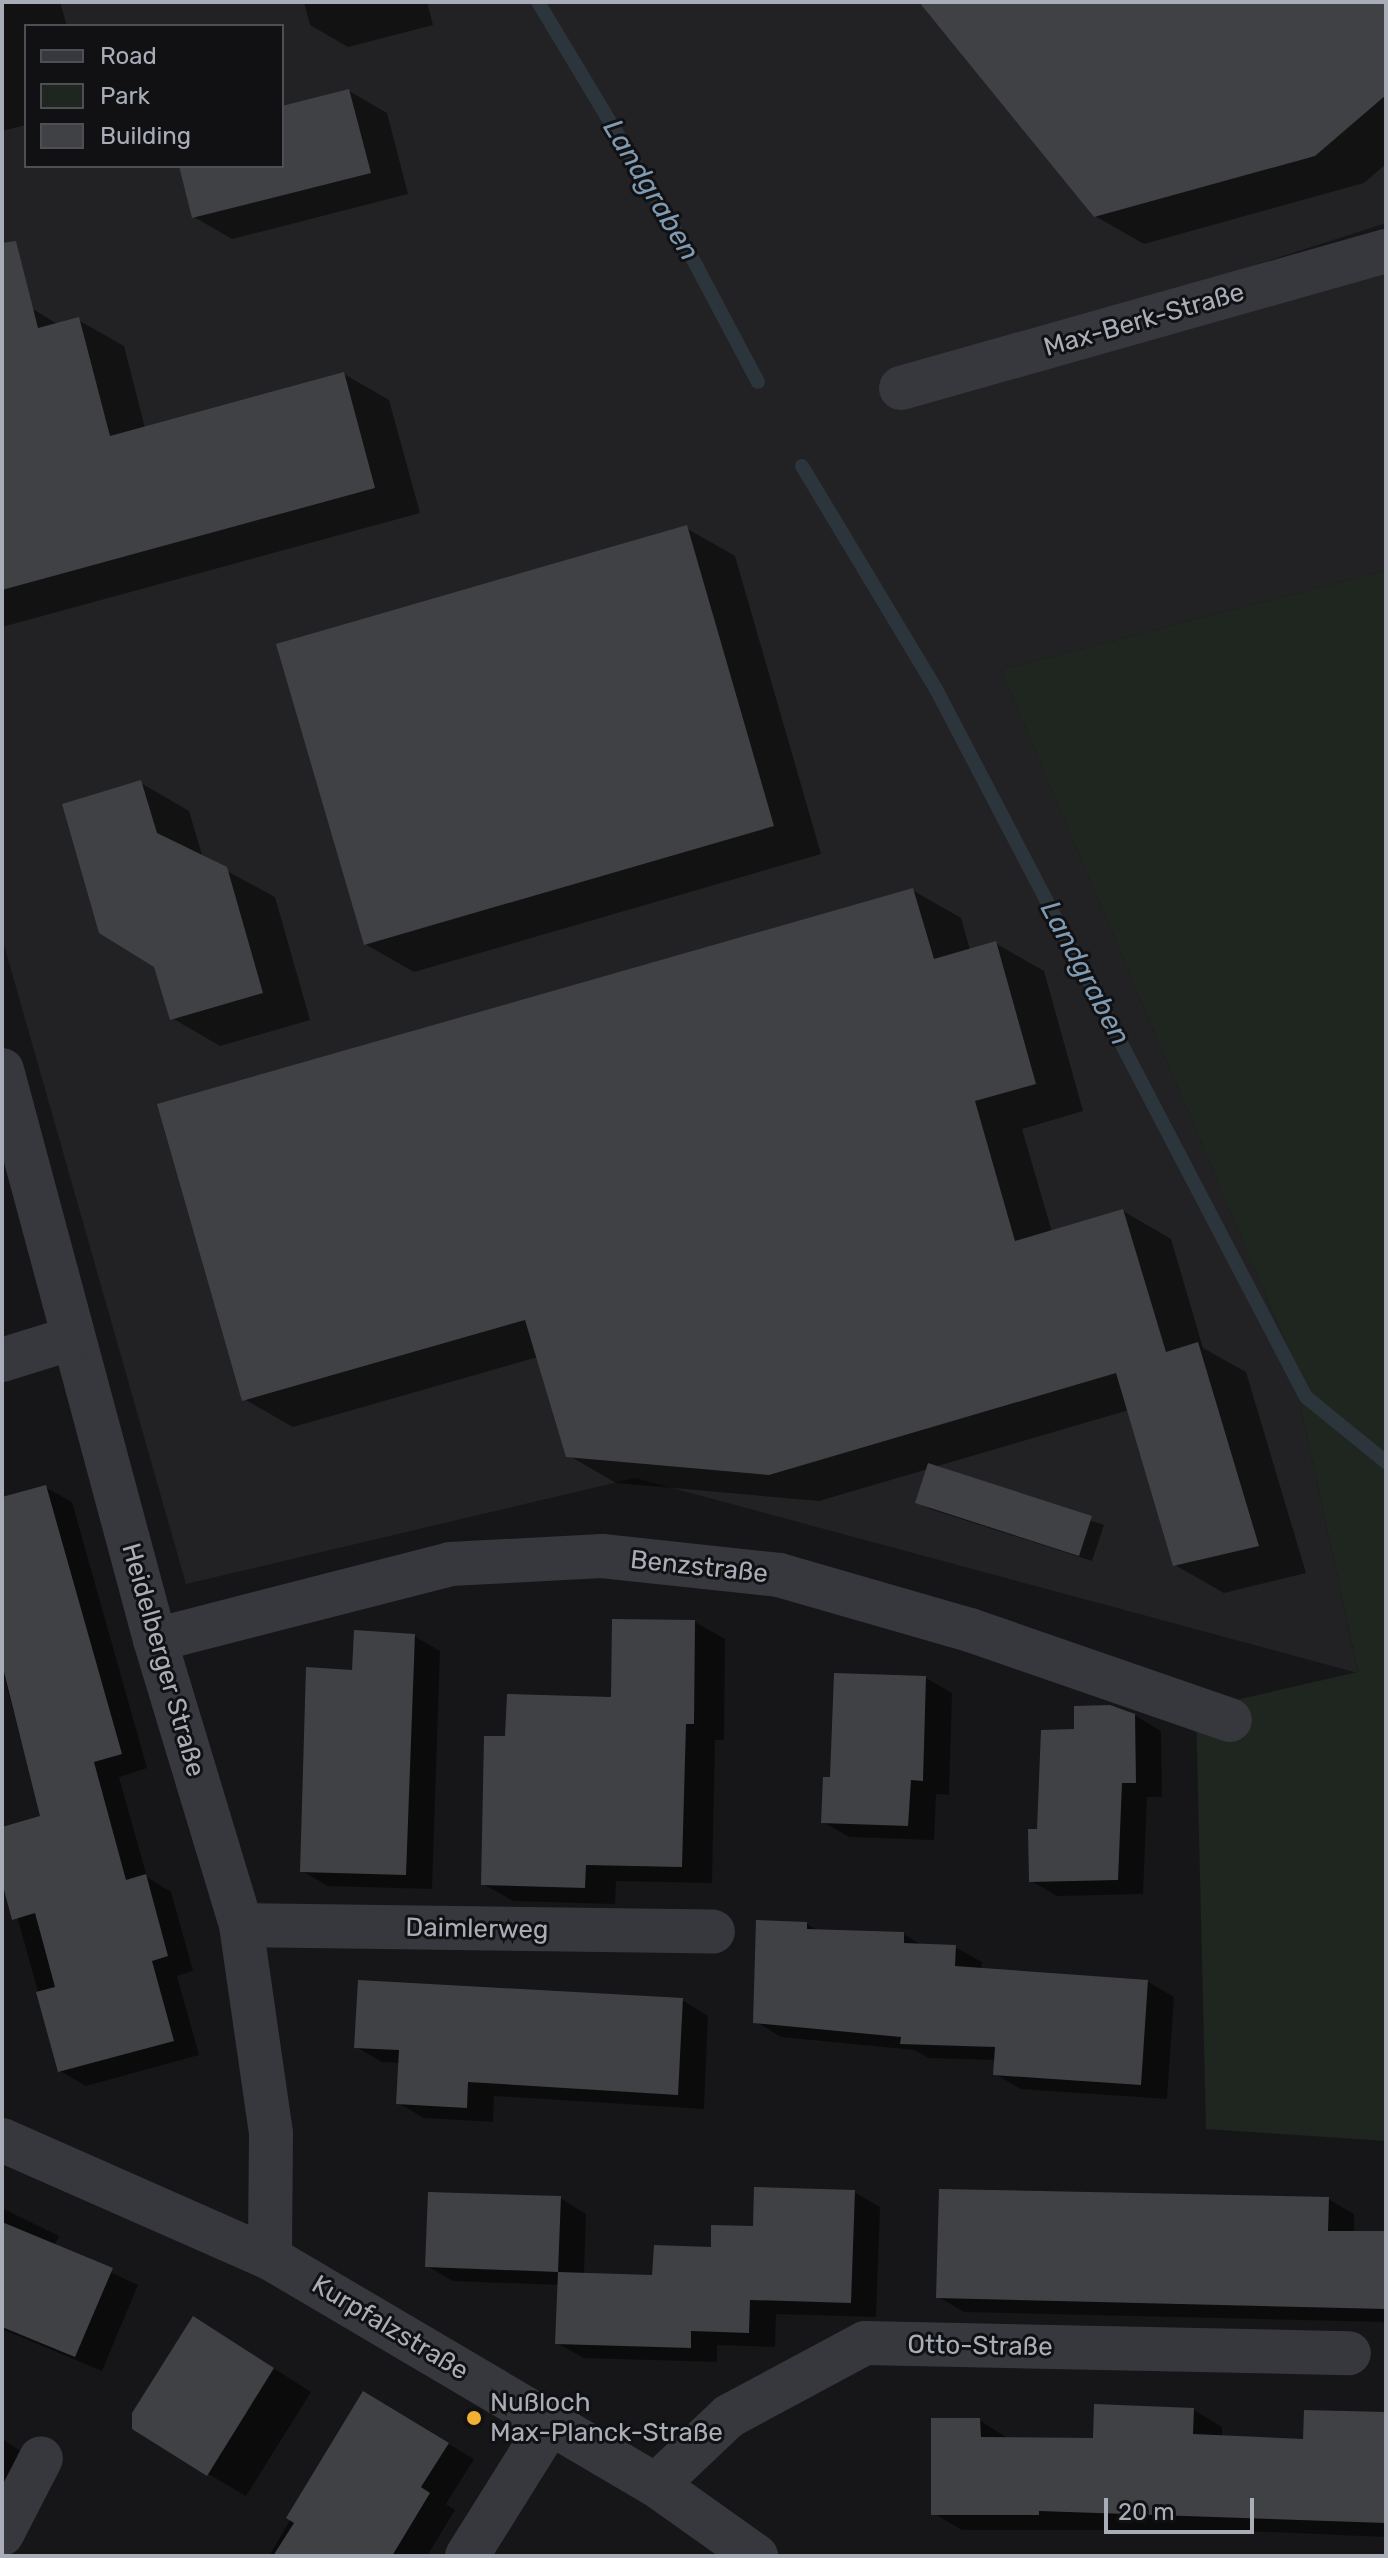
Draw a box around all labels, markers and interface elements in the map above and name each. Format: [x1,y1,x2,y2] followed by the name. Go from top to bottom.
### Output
[24,24,284,168] legend
[100,42,157,70] text: Road
[100,82,150,110] text: Park
[596,113,706,267] water label: Landgraben
[100,122,191,150] text: Building
[1040,276,1248,364] street label: Max-Berk-Straße
[1033,895,1137,1051] water label: Landgraben
[115,1539,211,1781] street label: Heidelberger Straße
[629,1544,769,1590] street label: Benzstraße
[405,1912,549,1946] street label: Daimlerweg
[306,2269,474,2387] street label: Kurpfalzstraße
[907,2329,1053,2363] street label: Otto-Straße
[490,2387,723,2448] place label: Nußloch Max-Planck-Straße
[465,2409,483,2427] marker: Nußloch Max-Planck-Straße
[1108,2482,1258,2532] scale bar
[1118,2498,1175,2526] text: 20 m

